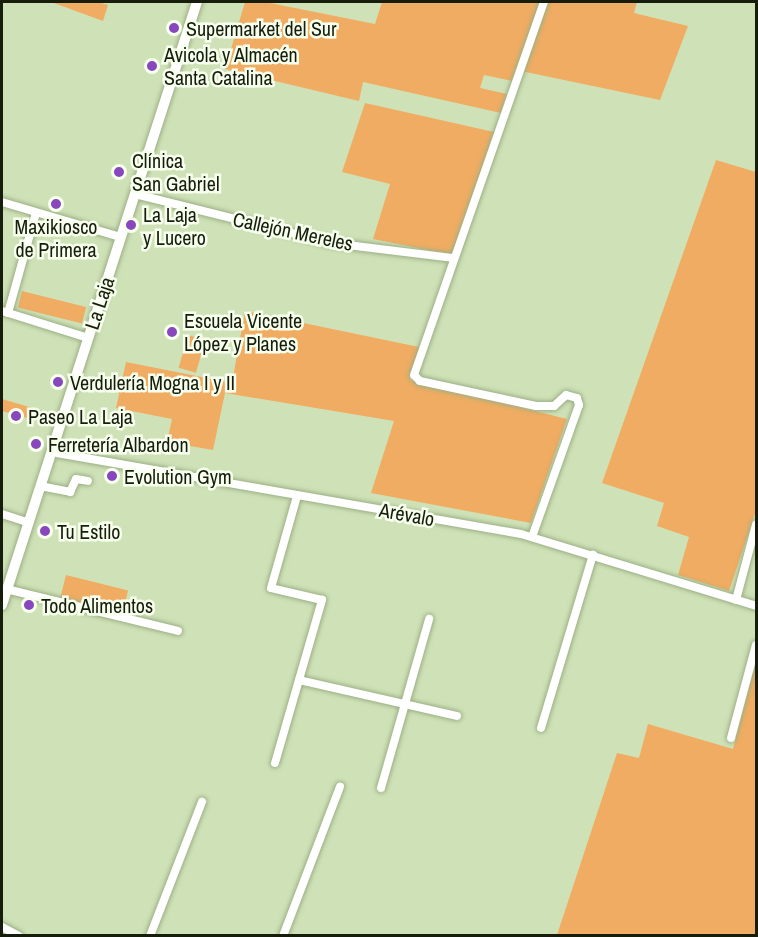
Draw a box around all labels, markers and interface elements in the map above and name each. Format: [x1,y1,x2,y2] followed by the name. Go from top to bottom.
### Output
[186,16,336,40] place label: Supermarket del Sur
[167,21,181,35] marker: Supermarket del Sur
[164,42,299,89] place label: Avicola y Almacén Santa Catalina
[145,59,159,73] marker: Avicola y Almacén Santa Catalina
[132,148,220,195] place label: Clínica San Gabriel
[110,163,128,181] marker: Clínica San Gabriel
[49,197,63,211] marker: Maxikiosco de Primera
[143,202,206,249] place label: La Laja y Lucero
[231,207,355,255] street label: Callejón Mereles
[15,214,97,261] place label: Maxikiosco de Primera
[124,218,138,232] marker: La Laja y Lucero
[79,274,119,332] street label: La Laja
[184,308,302,355] place label: Escuela Vicente López y Planes
[165,325,179,339] marker: Escuela Vicente López y Planes
[70,370,235,394] place label: Verdulería Mogna I y II
[51,375,65,389] marker: Verdulería Mogna I y II
[28,404,133,428] place label: Paseo La Laja
[9,409,23,423] marker: Paseo La Laja
[48,432,189,456] place label: Ferretería Albardon
[29,437,43,451] marker: Ferretería Albardon
[124,464,232,488] place label: Evolution Gym
[105,469,119,483] marker: Evolution Gym
[378,497,436,531] street label: Arévalo
[57,519,120,543] place label: Tu Estilo
[38,524,52,538] marker: Tu Estilo
[41,593,154,617] place label: Todo Alimentos
[22,598,36,612] marker: Todo Alimentos

